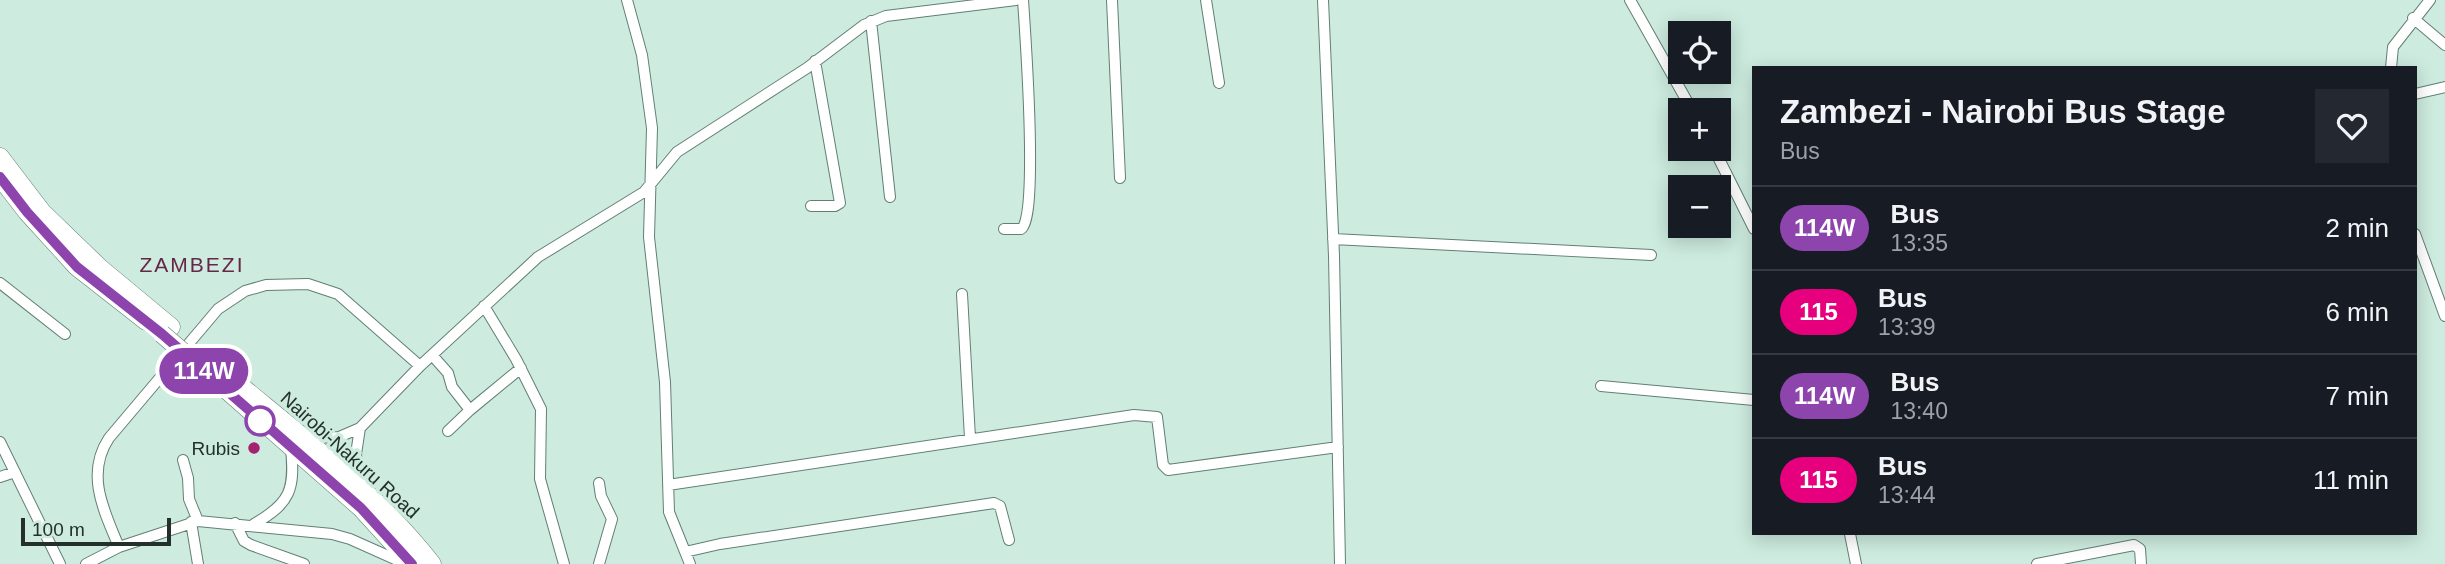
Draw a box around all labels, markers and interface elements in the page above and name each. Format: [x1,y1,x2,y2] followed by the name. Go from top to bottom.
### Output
[1668,21,1731,238] map controls
[1668,21,1731,84] button: locate
[2315,89,2389,163] button: heart
[1780,93,2226,130] text: Zambezi - Nairobi Bus Stage
[1668,98,1731,161] button: +
[1780,138,1820,164] text: Bus
[1668,175,1731,238] button: −
[1890,199,1940,229] text: Bus
[2325,213,2389,243] text: 2 min
[1794,214,1855,241] text: 114W
[1890,230,1948,256] text: 13:35
[139,253,245,276] district label: ZAMBEZI
[1878,283,1927,313] text: Bus
[2325,297,2389,327] text: 6 min
[1799,298,1838,325] text: 115
[1878,314,1936,340] text: 13:39
[155,348,253,394] line badge: 114W
[173,357,235,384] text: 114W
[1890,367,1940,397] text: Bus
[2325,381,2389,411] text: 7 min
[1794,382,1855,409] text: 114W
[277,387,423,523] street label: Nairobi-Nakuru Road
[1890,398,1948,424] text: 13:40
[245,406,275,436] unlabelled marker
[191,438,240,459] place label: Rubis
[246,440,262,456] marker: Rubis
[1878,451,1927,481] text: Bus
[2313,465,2389,495] text: 11 min
[1799,466,1838,493] text: 115
[1878,482,1936,508] text: 13:44
[21,515,172,547] scale bar
[32,519,85,540] text: 100 m

